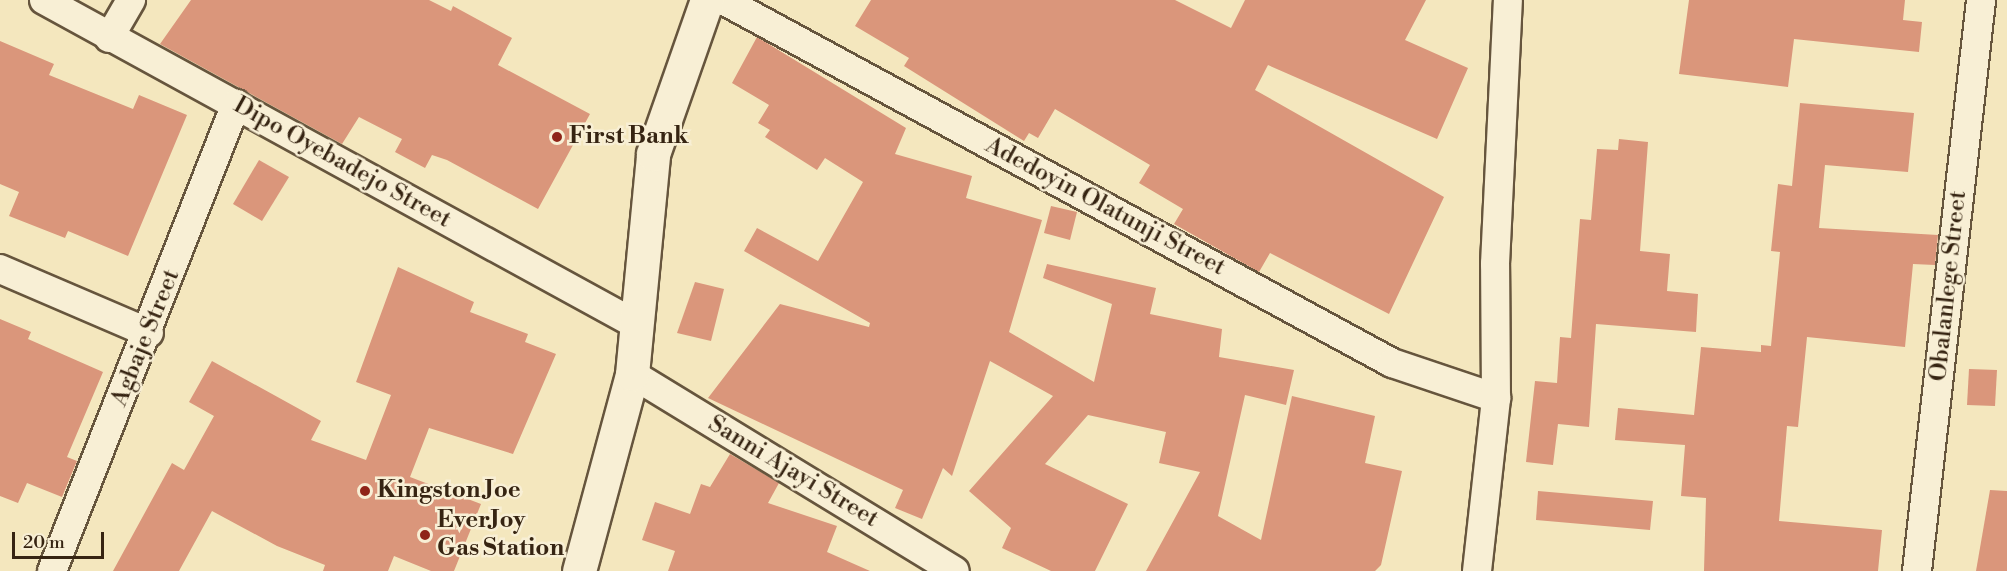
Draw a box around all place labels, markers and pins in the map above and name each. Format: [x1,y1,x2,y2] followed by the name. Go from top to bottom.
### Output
[569,123,688,151] place label: First Bank
[550,130,564,144] marker: First Bank
[377,477,521,505] place label: Kingston Joe
[358,484,372,498] marker: Kingston Joe
[437,507,564,563] place label: EverJoy Gas Station
[418,528,432,542] marker: EverJoy Gas Station

